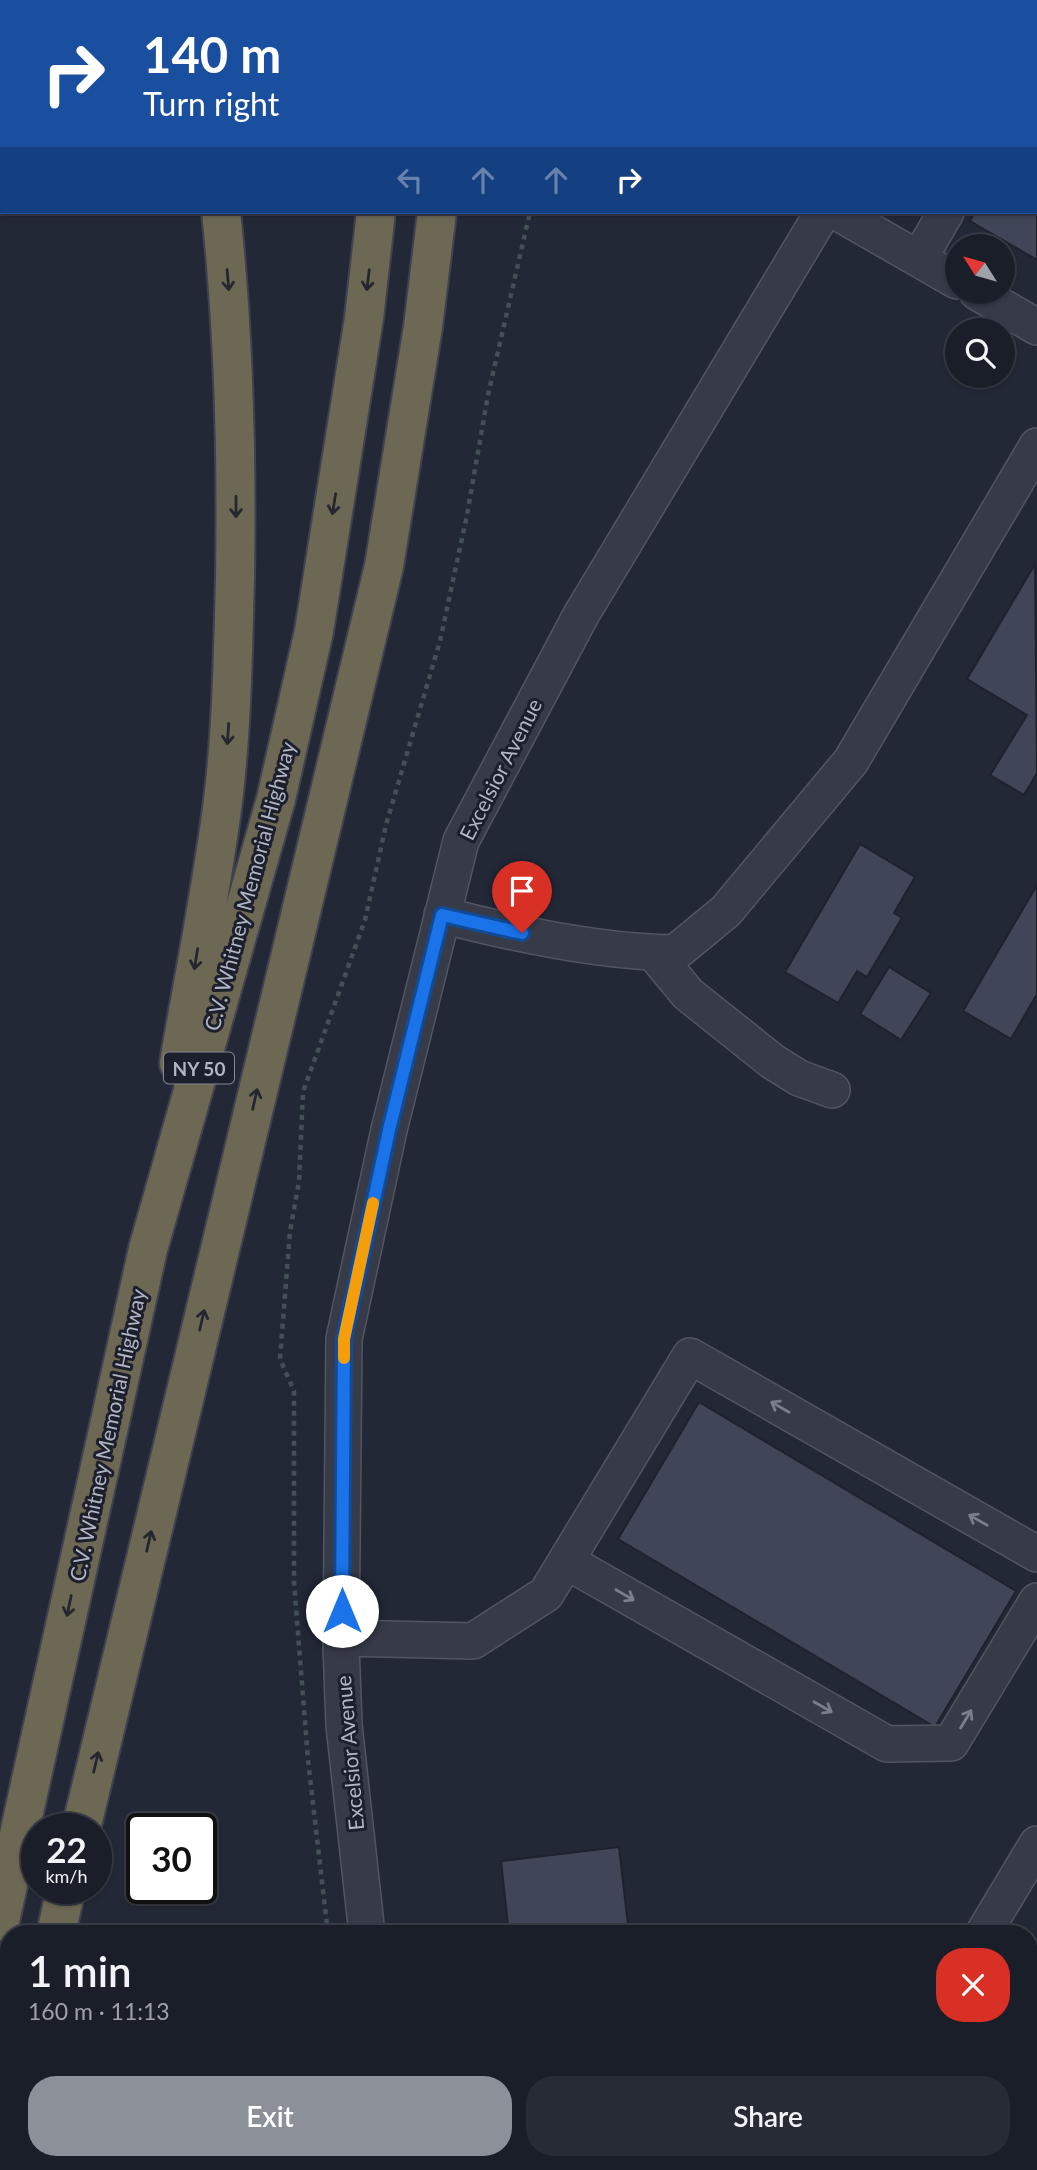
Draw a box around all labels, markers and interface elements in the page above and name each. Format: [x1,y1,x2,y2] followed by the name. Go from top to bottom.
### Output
[143,25,281,83] text: 140 m
[28,28,119,119] icon: right
[143,84,279,123] text: Turn right
[391,161,429,199] icon: left
[464,161,502,199] icon: ahead
[537,161,575,199] icon: ahead
[610,161,648,199] icon: right
[945,234,1015,304] north arrow
[945,234,1015,388] map controls
[222,268,235,290] one-way arrow
[362,268,375,290] one-way arrow
[945,318,1015,388] button: search
[327,493,340,515] one-way arrow
[229,495,243,518] one-way arrow
[454,694,546,844] street label: Excelsior Avenue
[221,722,234,745] one-way arrow
[198,739,300,1033] street label: C.V. Whitney Memorial Highway
[492,861,552,933] pin
[503,872,541,910] icon: arrive
[189,947,202,970] one-way arrow
[164,1052,234,1084] road number: NY 50
[249,1088,262,1110] one-way arrow
[64,1286,150,1583] street label: C.V. Whitney Memorial Highway
[196,1309,209,1332] one-way arrow
[771,1400,791,1414] one-way arrow
[968,1513,988,1527] one-way arrow
[143,1530,156,1553] one-way arrow
[305,1574,379,1648] position arrow
[614,1589,635,1602] one-way arrow
[62,1594,76,1617] one-way arrow
[330,1674,368,1832] street label: Excelsior Avenue
[812,1700,832,1714] one-way arrow
[959,1709,973,1729] one-way arrow
[90,1751,104,1774] one-way arrow
[126,1813,217,1904] speed limit sign: 30
[46,1828,87,1870] text: 22
[45,1865,88,1887] text: km/h
[28,1946,132,1996] text: 1 min
[936,1948,1010,2022] button: close
[28,1997,170,2025] text: 160 m · 11:13
[28,2076,512,2156] button: Exit
[526,2076,1010,2156] button: Share

